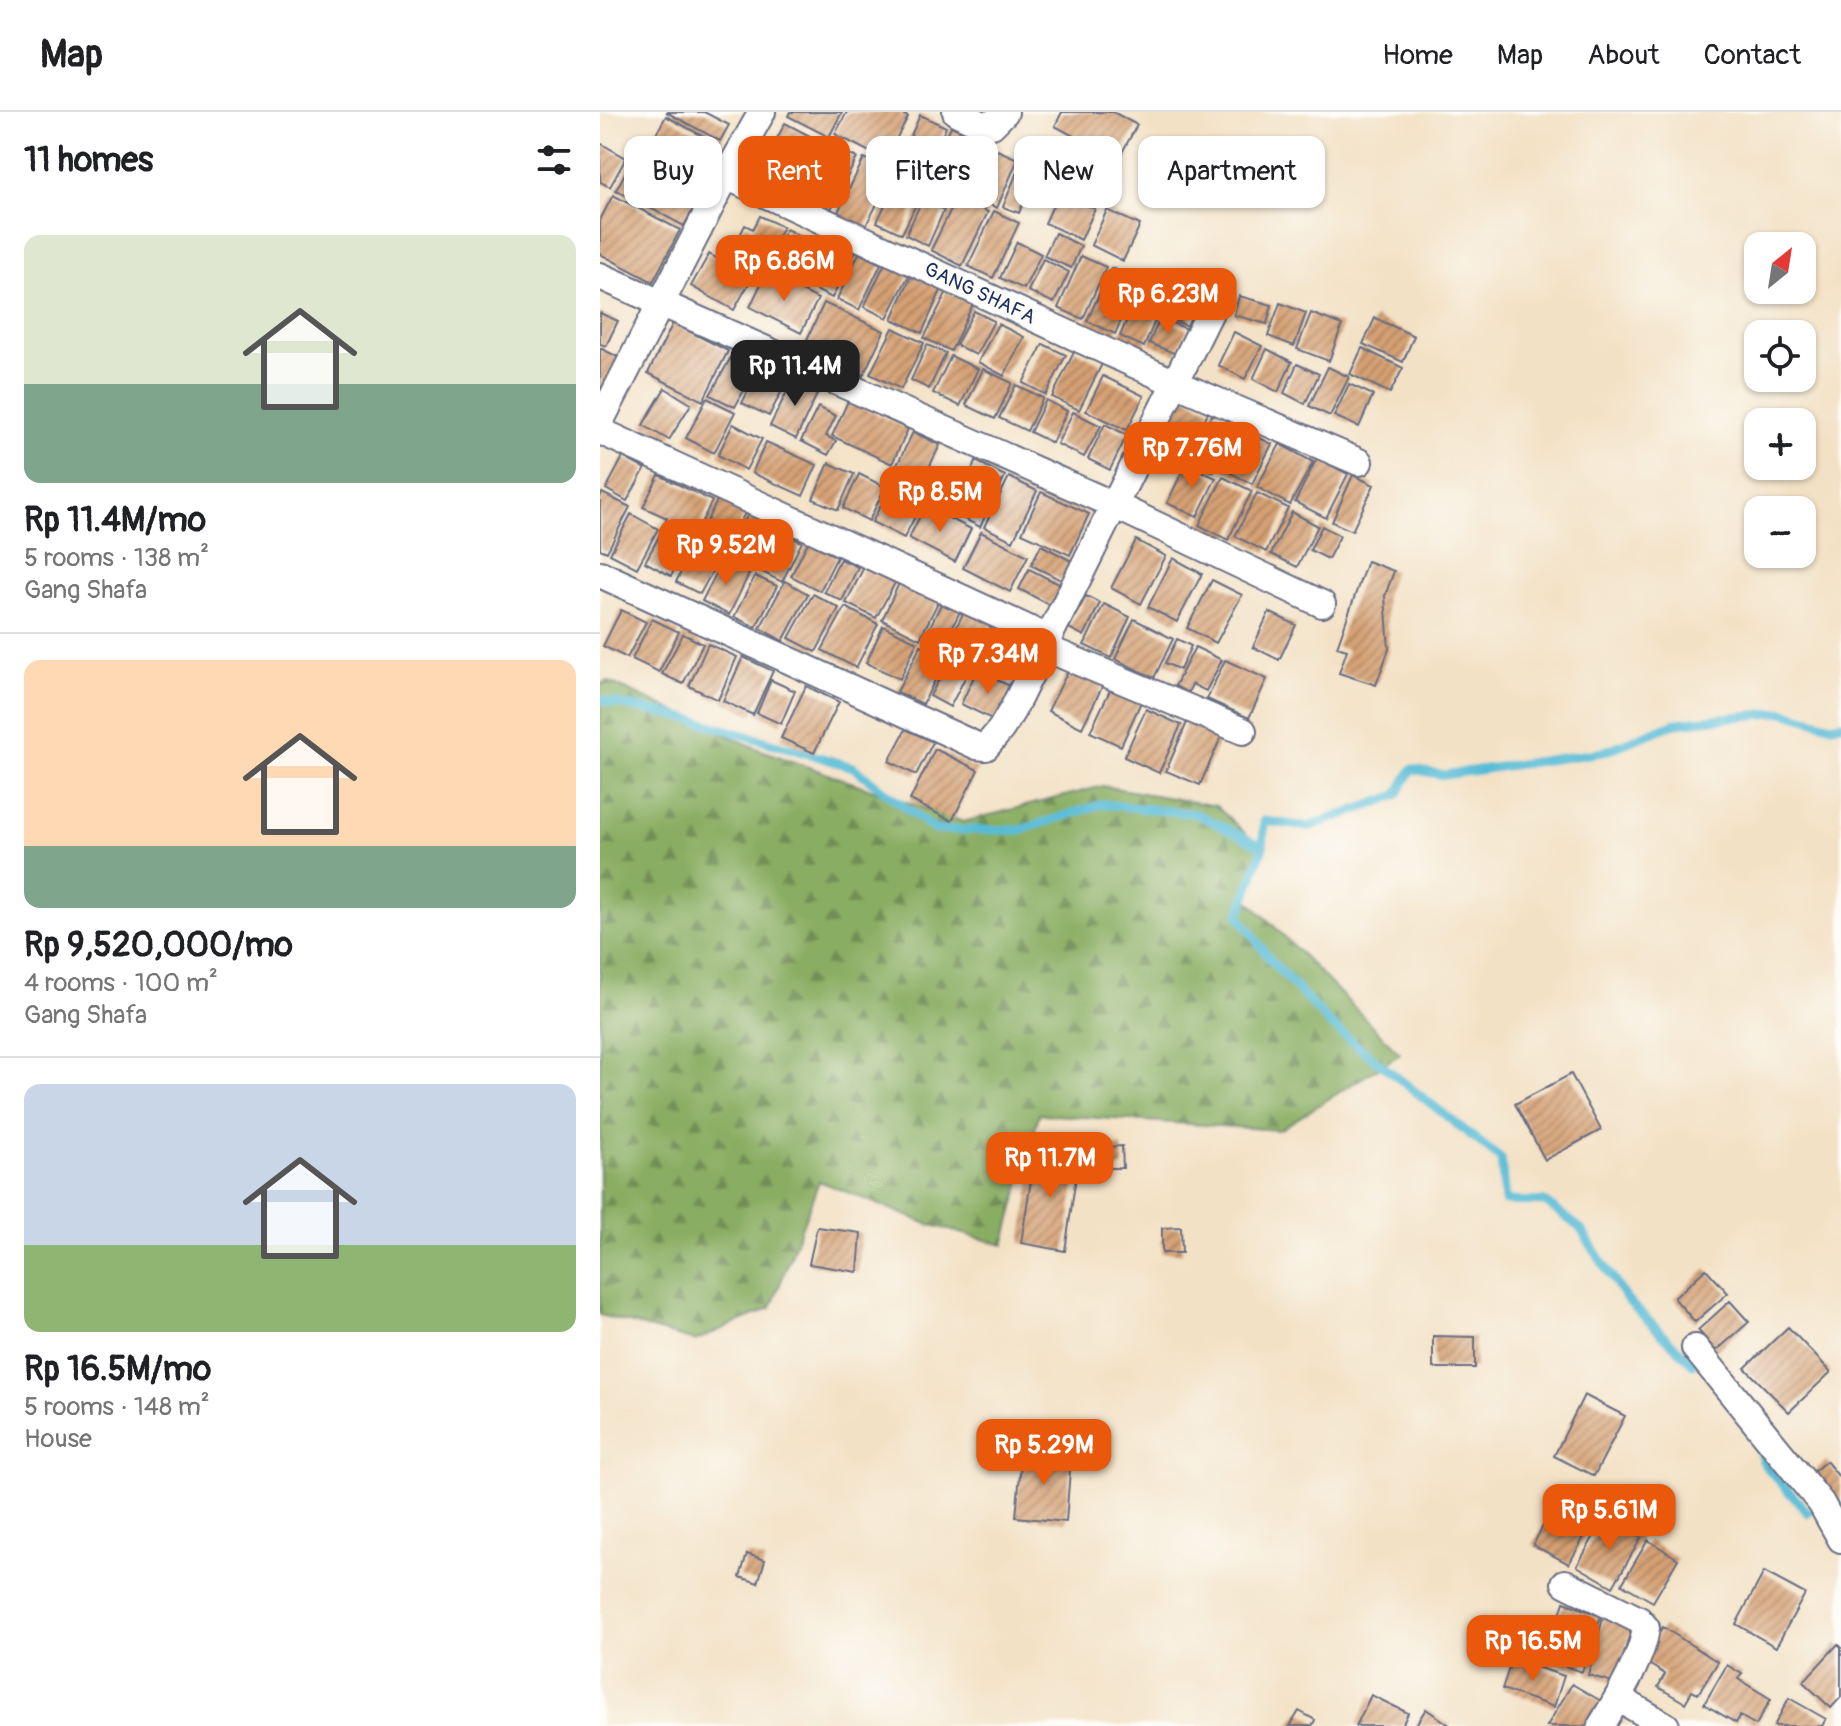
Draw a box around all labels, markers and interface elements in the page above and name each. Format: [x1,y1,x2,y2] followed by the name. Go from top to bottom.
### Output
[40,31,103,79] text: Map
[1382,38,1453,73] text: Home
[1497,38,1543,73] text: Map
[1587,38,1660,73] text: About
[1704,38,1801,73] text: Contact
[624,136,722,208] chip: Buy
[738,136,850,208] chip: Rent
[866,136,998,208] chip: Filters
[1014,136,1122,208] chip: New
[1138,136,1325,208] chip: Apartment
[532,138,576,182] icon: filters
[24,139,153,182] text: 11 homes
[1744,232,1816,304] north arrow
[1744,232,1816,568] map controls
[701,235,867,303] pin: Rp 6.86M
[734,245,834,277] text: Rp 6.86M
[920,256,1040,330] street label: GANG SHAFA
[1085,268,1251,336] pin: Rp 6.23M
[1118,278,1218,310] text: Rp 6.23M
[228,287,372,431] icon: home
[1744,320,1816,392] button: locate
[712,340,878,408] pin: Rp 11.4M
[749,350,841,382] text: Rp 11.4M
[1744,408,1816,480] button: +
[1109,422,1275,490] pin: Rp 7.76M
[1142,432,1242,464] text: Rp 7.76M
[866,466,1014,534] pin: Rp 8.5M
[898,476,982,508] text: Rp 8.5M
[1744,496,1816,568] button: −
[24,499,206,542] text: Rp 11.4M/mo
[643,519,809,587] pin: Rp 9.52M
[676,529,776,561] text: Rp 9.52M
[24,542,209,574] text: 5 rooms · 138 m²
[24,574,147,606] text: Gang Shafa
[905,628,1071,696] pin: Rp 7.34M
[938,638,1038,670] text: Rp 7.34M
[228,712,372,856] icon: home
[24,924,293,967] text: Rp 9,520,000/mo
[24,967,218,999] text: 4 rooms · 100 m²
[24,999,147,1031] text: Gang Shafa
[967,1132,1133,1200] pin: Rp 11.7M
[228,1136,372,1280] icon: home
[1004,1142,1096,1174] text: Rp 11.7M
[24,1348,211,1391] text: Rp 16.5M/mo
[24,1391,210,1423] text: 5 rooms · 148 m²
[961,1419,1127,1487] pin: Rp 5.29M
[24,1423,92,1455] text: House
[994,1429,1094,1461] text: Rp 5.29M
[1526,1484,1692,1552] pin: Rp 5.61M
[1561,1494,1657,1526] text: Rp 5.61M
[1450,1615,1616,1683] pin: Rp 16.5M
[1485,1625,1581,1657] text: Rp 16.5M

